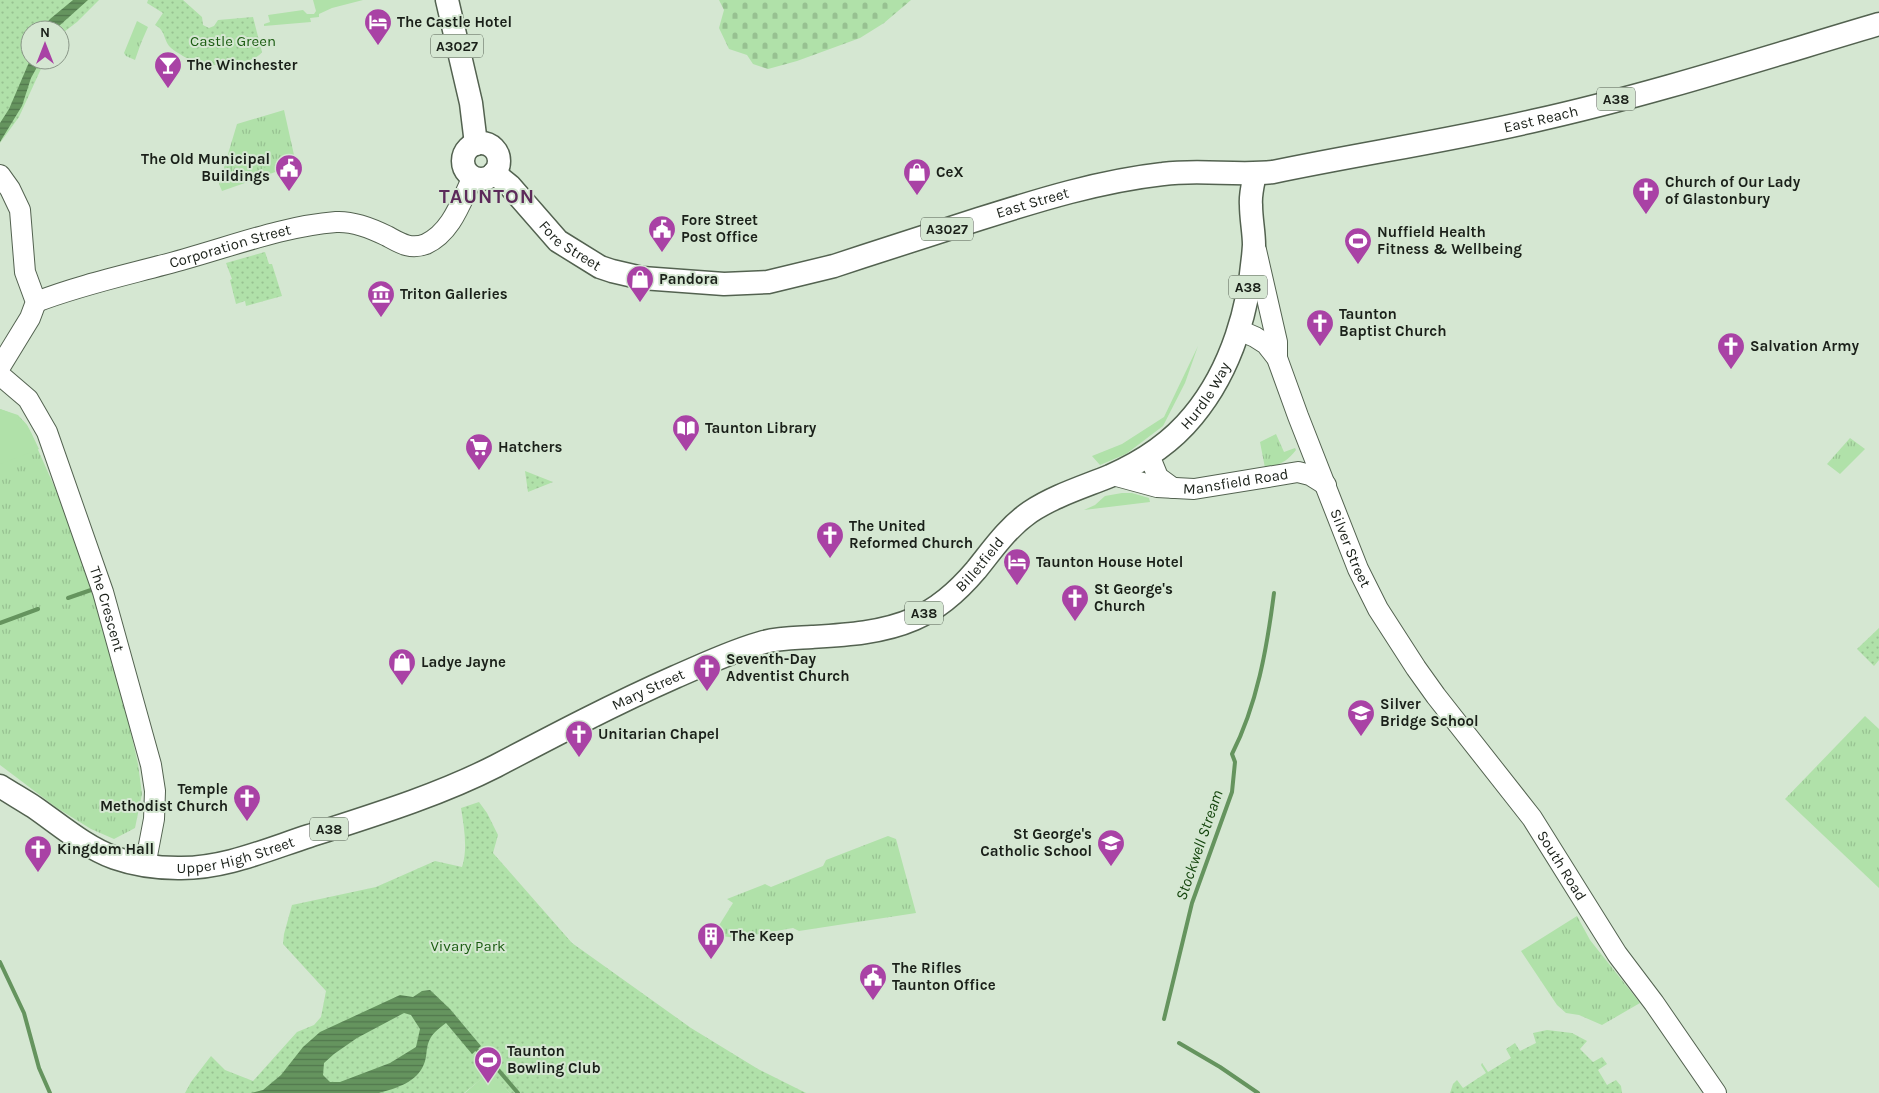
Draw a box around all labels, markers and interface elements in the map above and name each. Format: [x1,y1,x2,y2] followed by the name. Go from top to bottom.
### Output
[363,7,393,46] hotel icon: The Castle Hotel
[397,13,512,31] place label: The Castle Hotel
[20,20,70,70] north arrow
[40,24,50,41] text: N
[190,32,276,50] park label: Castle Green
[431,34,483,58] road number: A3027
[153,50,183,89] bar icon: The Winchester
[187,56,298,74] place label: The Winchester
[1597,88,1635,110] road number: A38
[1502,102,1580,136] street label: East Reach
[141,150,270,185] place label: The Old Municipal Buildings
[274,153,304,192] public building icon: The Old Municipal Buildings
[902,157,932,196] shop icon: CeX
[936,163,964,181] place label: CeX
[1665,173,1801,208] place label: Church of Our Lady of Glastonbury
[1631,176,1661,215] church icon: Church of Our Lady of Glastonbury
[994,184,1071,222] street label: East Street
[439,185,535,208] district label: TAUNTON
[681,211,758,246] place label: Fore Street Post Office
[647,214,677,253] public building icon: Fore Street Post Office
[535,217,605,275] street label: Fore Street
[921,218,973,240] road number: A3027
[167,220,293,272] street label: Corporation Street
[1377,223,1522,258] place label: Nuffield Health Fitness & Wellbeing
[1343,226,1373,265] sports icon: Nuffield Health Fitness & Wellbeing
[625,264,655,303] shop icon: Pandora
[659,270,718,288] place label: Pandora
[1229,276,1267,298] road number: A38
[366,279,396,318] museum icon: Triton Galleries
[400,285,508,303] place label: Triton Galleries
[1339,305,1447,340] place label: Taunton Baptist Church
[1305,308,1335,347] church icon: Taunton Baptist Church
[1716,331,1746,370] church icon: Salvation Army
[1750,337,1859,355] place label: Salvation Army
[1177,359,1234,433] street label: Hurdle Way
[671,413,701,452] library icon: Taunton Library
[705,419,817,437] place label: Taunton Library
[464,432,494,471] supermarket icon: Hatchers
[498,438,562,456] place label: Hatchers
[1183,465,1290,498] street label: Mansfield Road
[1326,506,1375,591] street label: Silver Street
[849,517,973,552] place label: The United Reformed Church
[815,520,845,559] church icon: The United Reformed Church
[952,533,1008,596] street label: Billetfield
[1002,547,1032,586] hotel icon: Taunton House Hotel
[1036,553,1183,571] place label: Taunton House Hotel
[86,564,128,654] street label: The Crescent
[1094,580,1173,615] place label: St George's Church
[1060,583,1090,622] church icon: St George's Church
[905,602,943,624] road number: A38
[387,647,417,686] shop icon: Ladye Jayne
[726,650,850,685] place label: Seventh-Day Adventist Church
[421,653,506,671] place label: Ladye Jayne
[692,653,722,692] church icon: Seventh-Day Adventist Church
[609,665,688,714] street label: Mary Street
[1380,695,1479,730] place label: Silver Bridge School
[1346,698,1376,737] school or university icon: Silver Bridge School
[564,719,594,758] church icon: Unitarian Chapel
[598,725,719,743] place label: Unitarian Chapel
[100,780,228,815] place label: Temple Methodist Church
[232,783,262,822] church icon: Temple Methodist Church
[1171,787,1227,903] water label: Stockwell Stream
[310,818,348,841] road number: A38
[980,825,1092,860] place label: St George's Catholic School
[1533,827,1590,904] street label: South Road
[1096,828,1126,867] school or university icon: St George's Catholic School
[177,833,297,877] street label: Upper High Street
[23,834,53,873] church icon: Kingdom Hall
[57,840,154,858] place label: Kingdom Hall
[696,921,726,960] building icon: The Keep
[730,927,794,945] place label: The Keep
[430,937,506,955] park label: Vivary Park
[892,959,996,994] place label: The Rifles Taunton Office
[858,962,888,1001] public building icon: The Rifles Taunton Office
[507,1042,601,1077] place label: Taunton Bowling Club
[473,1045,503,1084] sports icon: Taunton Bowling Club

